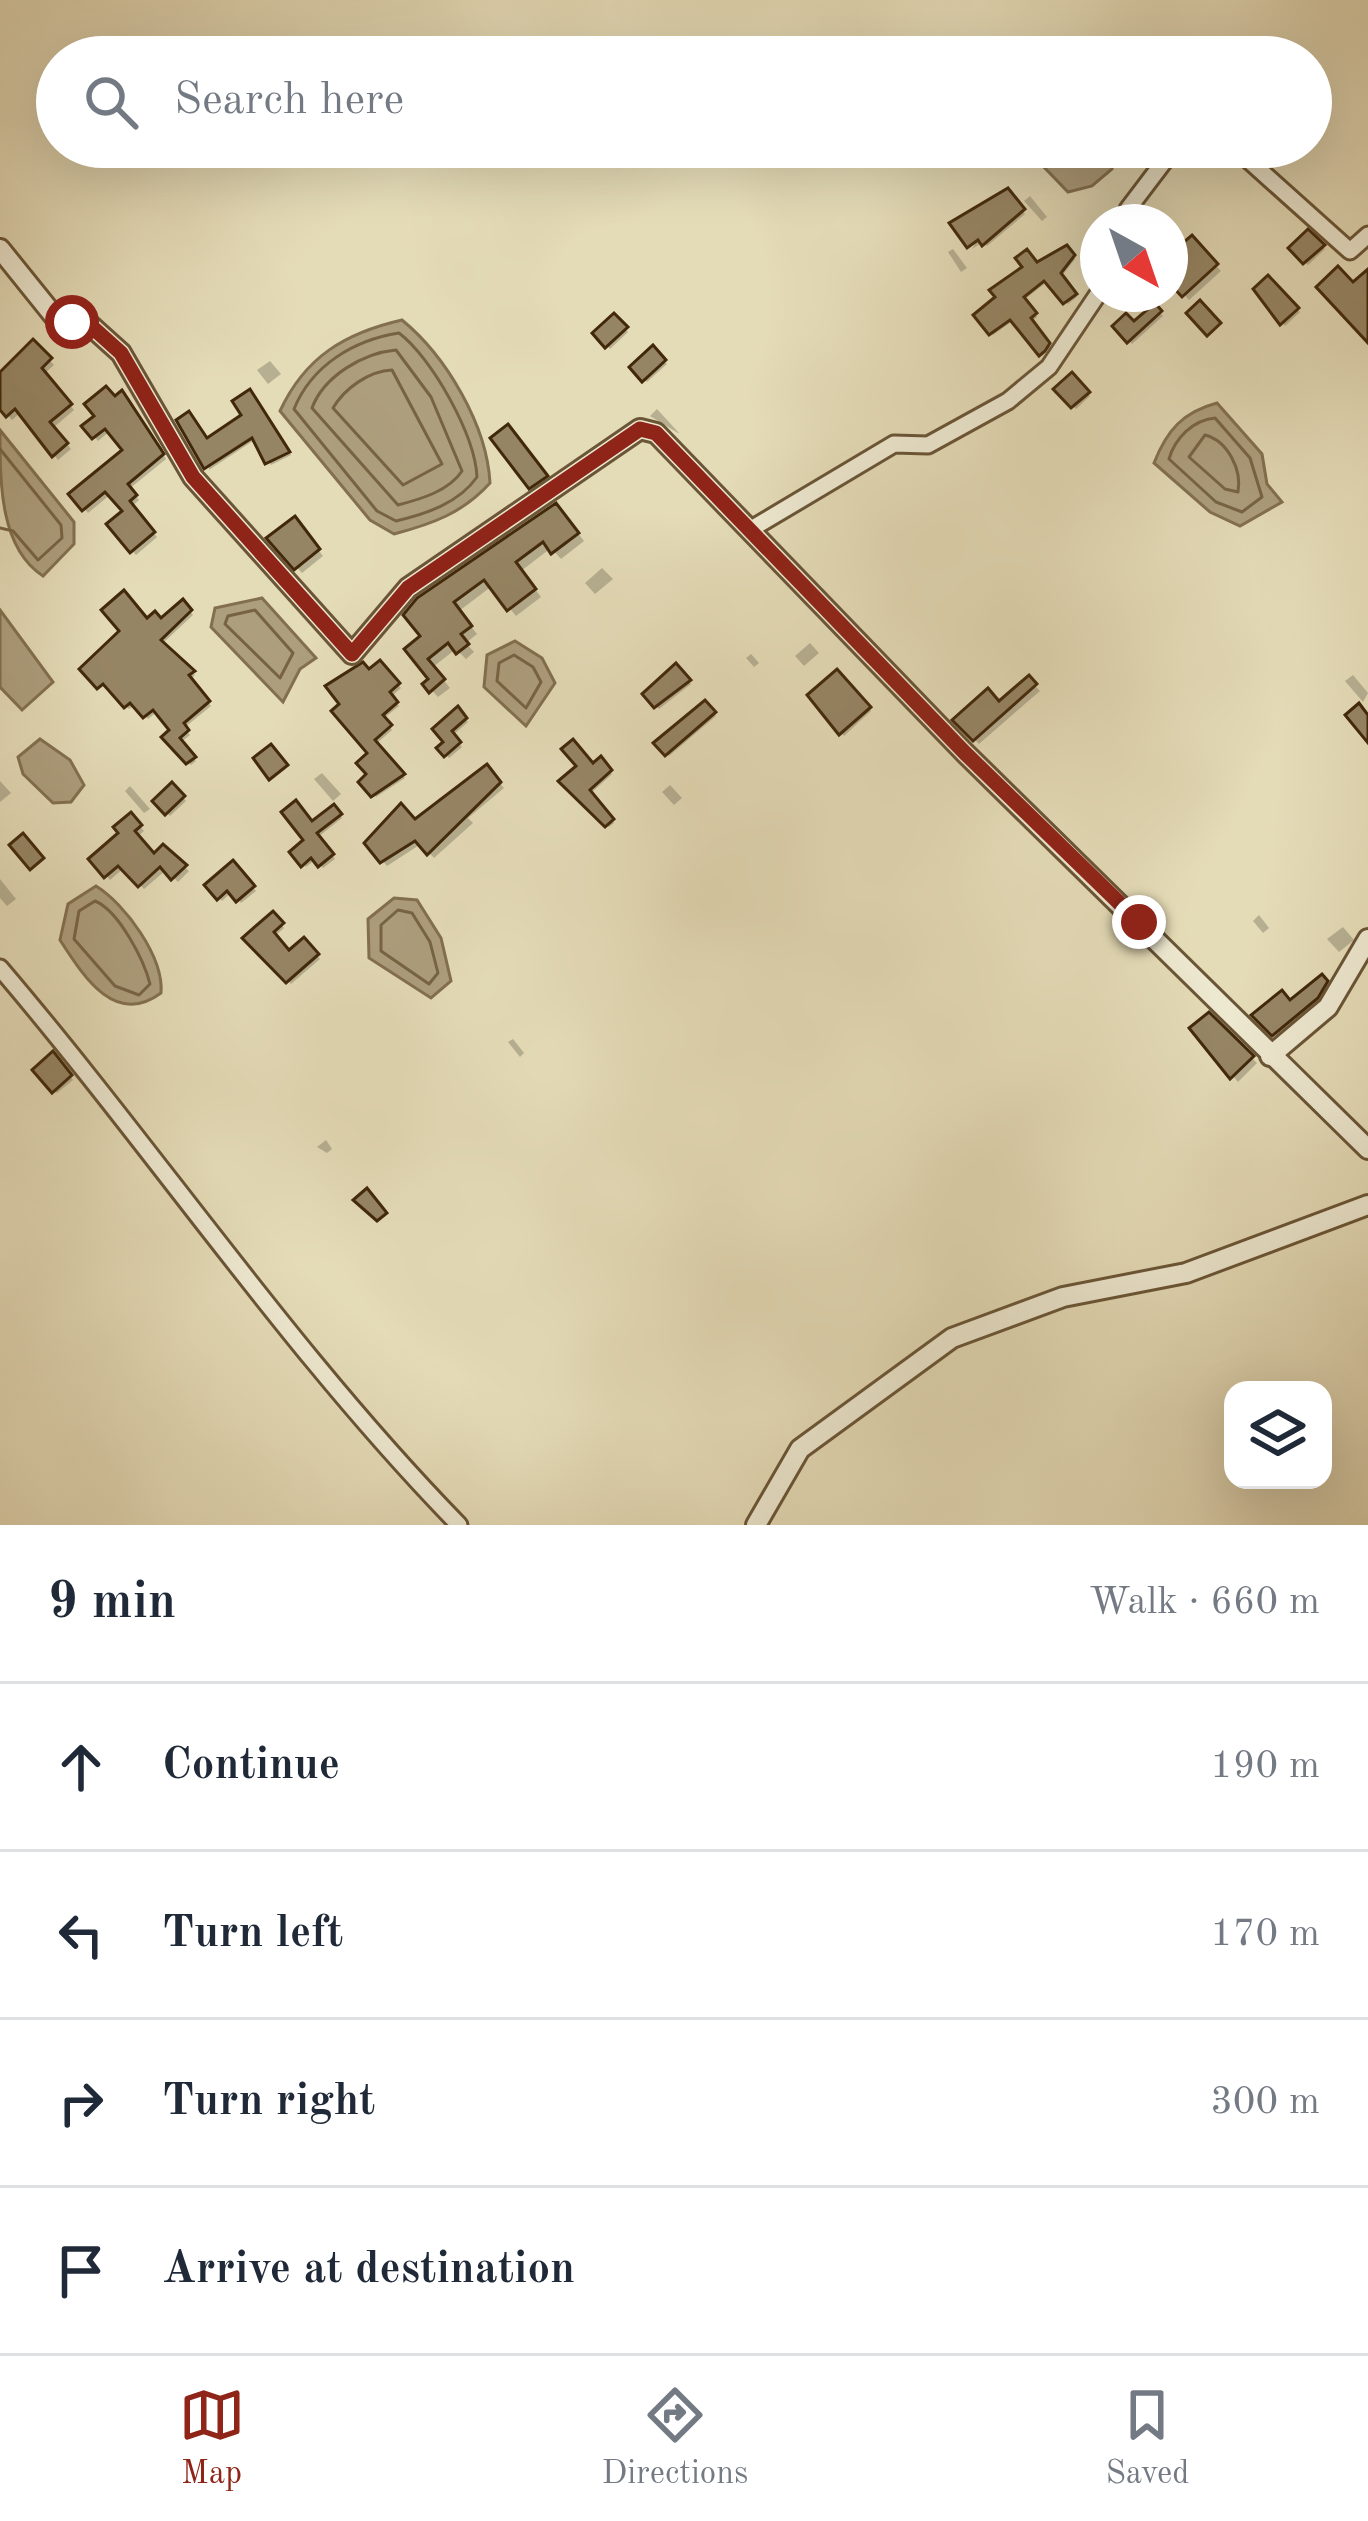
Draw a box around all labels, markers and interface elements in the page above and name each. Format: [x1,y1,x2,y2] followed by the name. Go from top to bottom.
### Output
[36,36,1332,168] search box
[78,69,144,135] icon: search
[174,79,404,124] text: Search here
[1080,204,1188,312] north arrow
[45,295,99,349] route start
[1112,895,1166,949] route end
[1224,1381,1332,1489] map controls
[1224,1381,1332,1489] button: layers
[48,1578,176,1629] text: 9 min
[1089,1583,1320,1622] text: Walk · 660 m
[48,1734,114,1800] icon: ahead
[162,1744,340,1789] text: Continue
[1210,1747,1320,1786] text: 190 m
[48,1902,114,1968] icon: left
[162,1912,343,1957] text: Turn left
[1210,1915,1320,1954] text: 170 m
[48,2070,114,2136] icon: right
[162,2080,375,2125] text: Turn right
[1210,2083,1320,2122] text: 300 m
[48,2238,114,2304] icon: arrive
[162,2248,575,2293] text: Arrive at destination
[179,2382,245,2495] tab: Map
[602,2382,748,2495] tab: Directions
[1105,2382,1189,2495] tab: Saved

